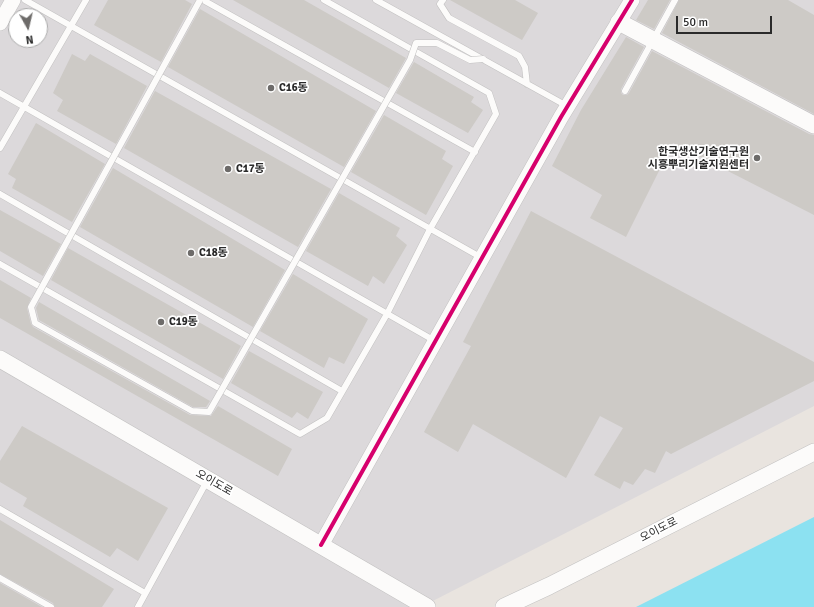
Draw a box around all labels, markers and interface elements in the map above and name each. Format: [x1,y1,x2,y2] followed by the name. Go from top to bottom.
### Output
[8,8,48,48] north arrow
[678,8,774,34] scale bar
[683,15,708,30] text: 50 m
[25,32,34,46] text: N
[279,81,308,95] place label: C16동
[266,83,276,93] marker: C16동
[648,145,749,171] place label: 한국생산기술연구원 시흥뿌리기술지원센터
[752,153,762,163] marker: 한국생산기술연구원 시흥뿌리기술지원센터
[236,162,265,176] place label: C17동
[223,164,233,174] marker: C17동
[199,246,228,260] place label: C18동
[186,248,196,258] marker: C18동
[169,315,198,329] place label: C19동
[156,317,166,327] marker: C19동
[193,467,235,499] street label: 오이도로
[638,515,680,545] street label: 오이도로

